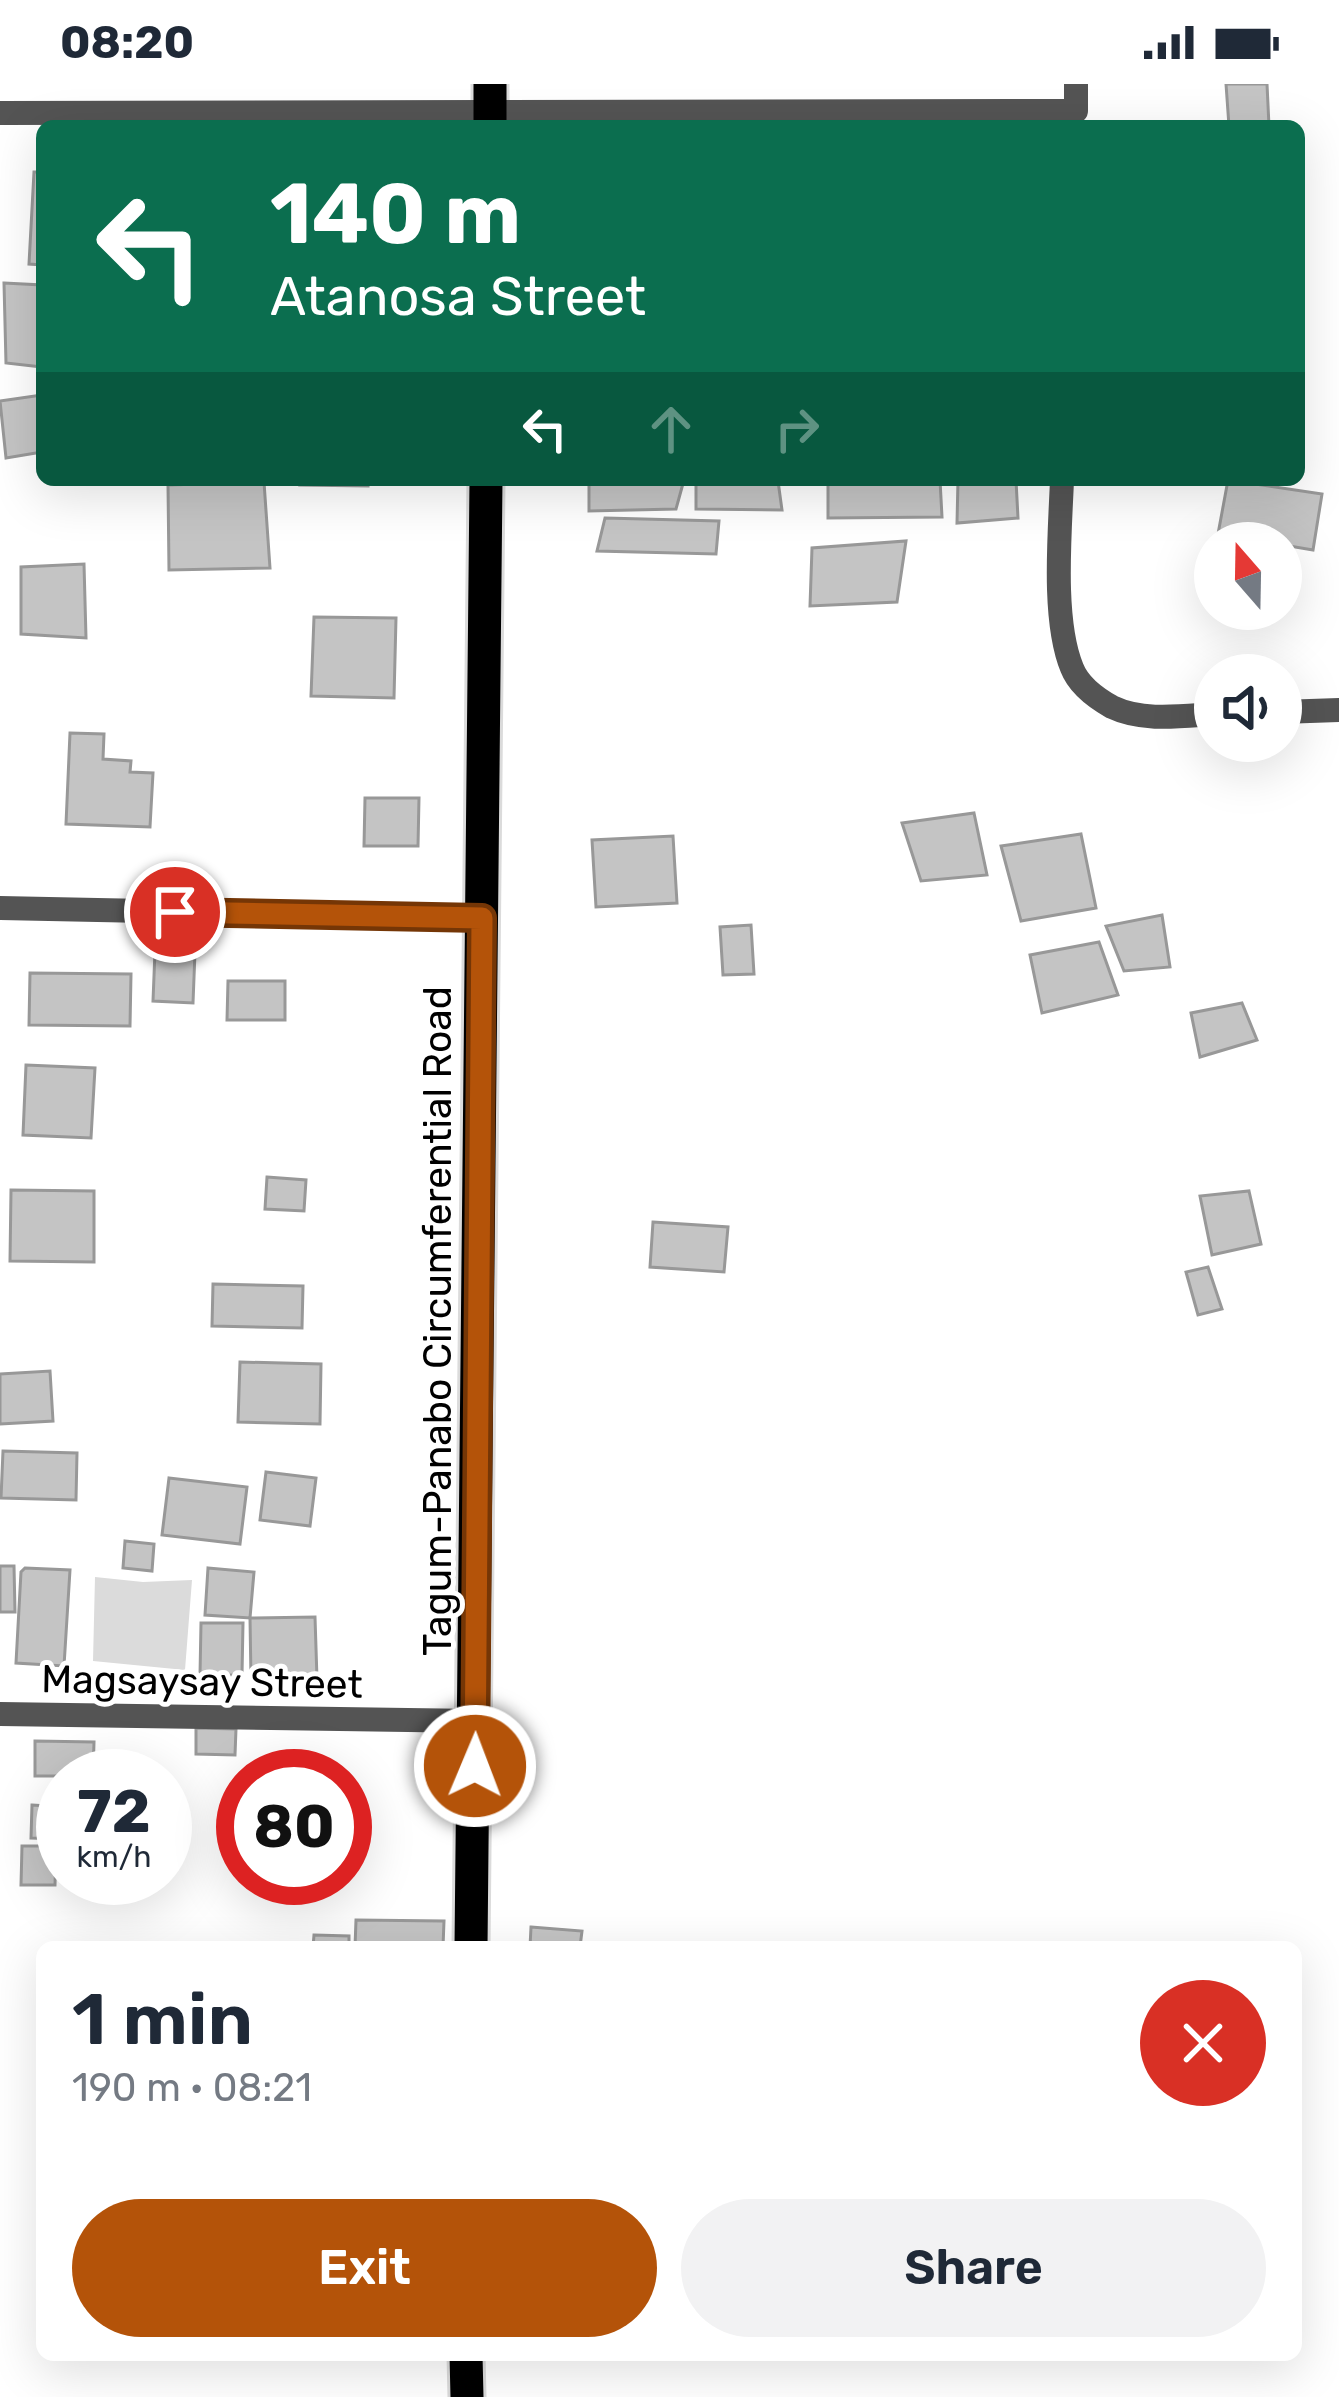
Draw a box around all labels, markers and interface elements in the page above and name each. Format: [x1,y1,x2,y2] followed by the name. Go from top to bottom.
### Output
[60,16,194,69] text: 08:20
[270,164,521,264] text: 140 m
[72,168,228,324] icon: left
[270,265,646,329] text: Atanosa Street
[512,396,578,462] icon: left
[638,396,704,462] icon: ahead
[764,396,830,462] icon: right
[1194,522,1302,630] north arrow
[1194,522,1302,762] map controls
[1194,654,1302,762] button: sound
[124,861,226,963] pin
[142,879,208,945] icon: arrive
[415,986,461,1656] street label: Tagum-Panabo Circumferential Road
[41,1656,363,1708] street label: Magsaysay Street
[412,1703,538,1829] position arrow
[216,1749,372,1905] speed limit sign: 80
[77,1776,151,1847] text: 72
[77,1839,151,1875] text: km/h
[72,1977,253,2062] text: 1 min
[1140,1980,1266,2106] button: close
[72,2065,312,2111] text: 190 m · 08:21
[72,2199,657,2337] button: Exit
[681,2199,1266,2337] button: Share

